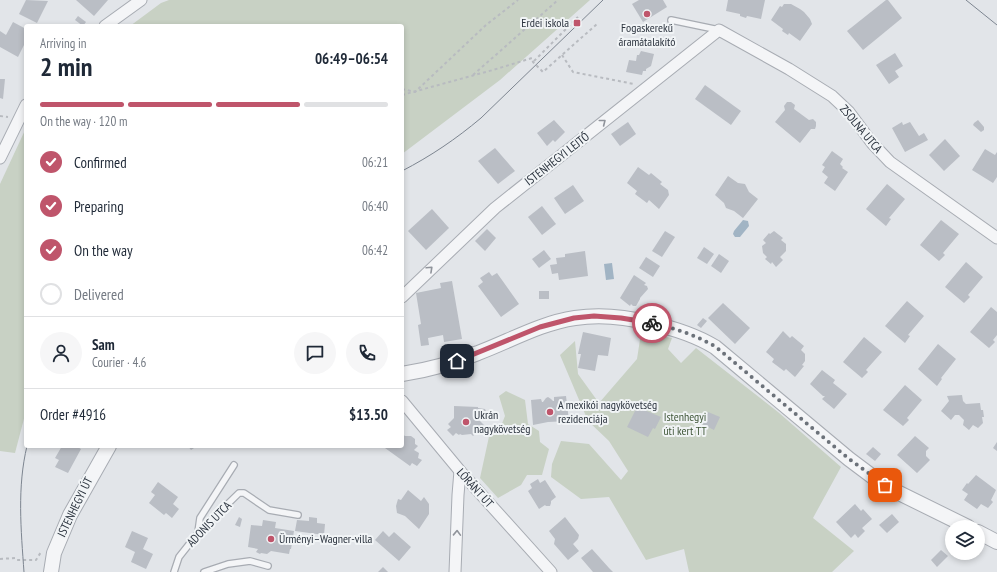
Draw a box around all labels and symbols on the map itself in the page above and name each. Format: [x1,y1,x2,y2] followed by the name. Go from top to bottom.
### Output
[642,9,652,19] marker: Fogaskerekű áramátalakító
[521,15,569,30] place label: Erdei iskola
[572,18,582,28] marker: Erdei iskola
[619,20,675,49] place label: Fogaskerekű áramátalakító
[837,102,886,156] street label: ZSOLNA UTCA
[599,119,606,126] one-way arrow
[521,129,592,188] street label: ISTENHEGYI LEJTŐ
[425,267,433,274] one-way arrow
[632,303,672,343] courier
[440,344,474,378] pin
[558,397,657,426] place label: A mexikói nagykövetség rezidenciája
[474,407,530,436] place label: Ukrán nagykövetség
[545,407,555,417] marker: A mexikói nagykövetség rezidenciája
[663,409,707,438] park label: Istenhegyi úti kert TT
[461,417,471,427] marker: Ukrán nagykövetség
[454,465,497,511] street label: LÓRÁNT ÚT
[868,468,902,502] pin
[54,474,96,539] street label: ISTENHEGYI ÚT
[183,498,234,550] street label: ADONIS UTCA
[453,530,461,536] one-way arrow
[279,531,372,546] place label: Ürményi–Wagner-villa
[266,534,276,544] marker: Ürményi–Wagner-villa

